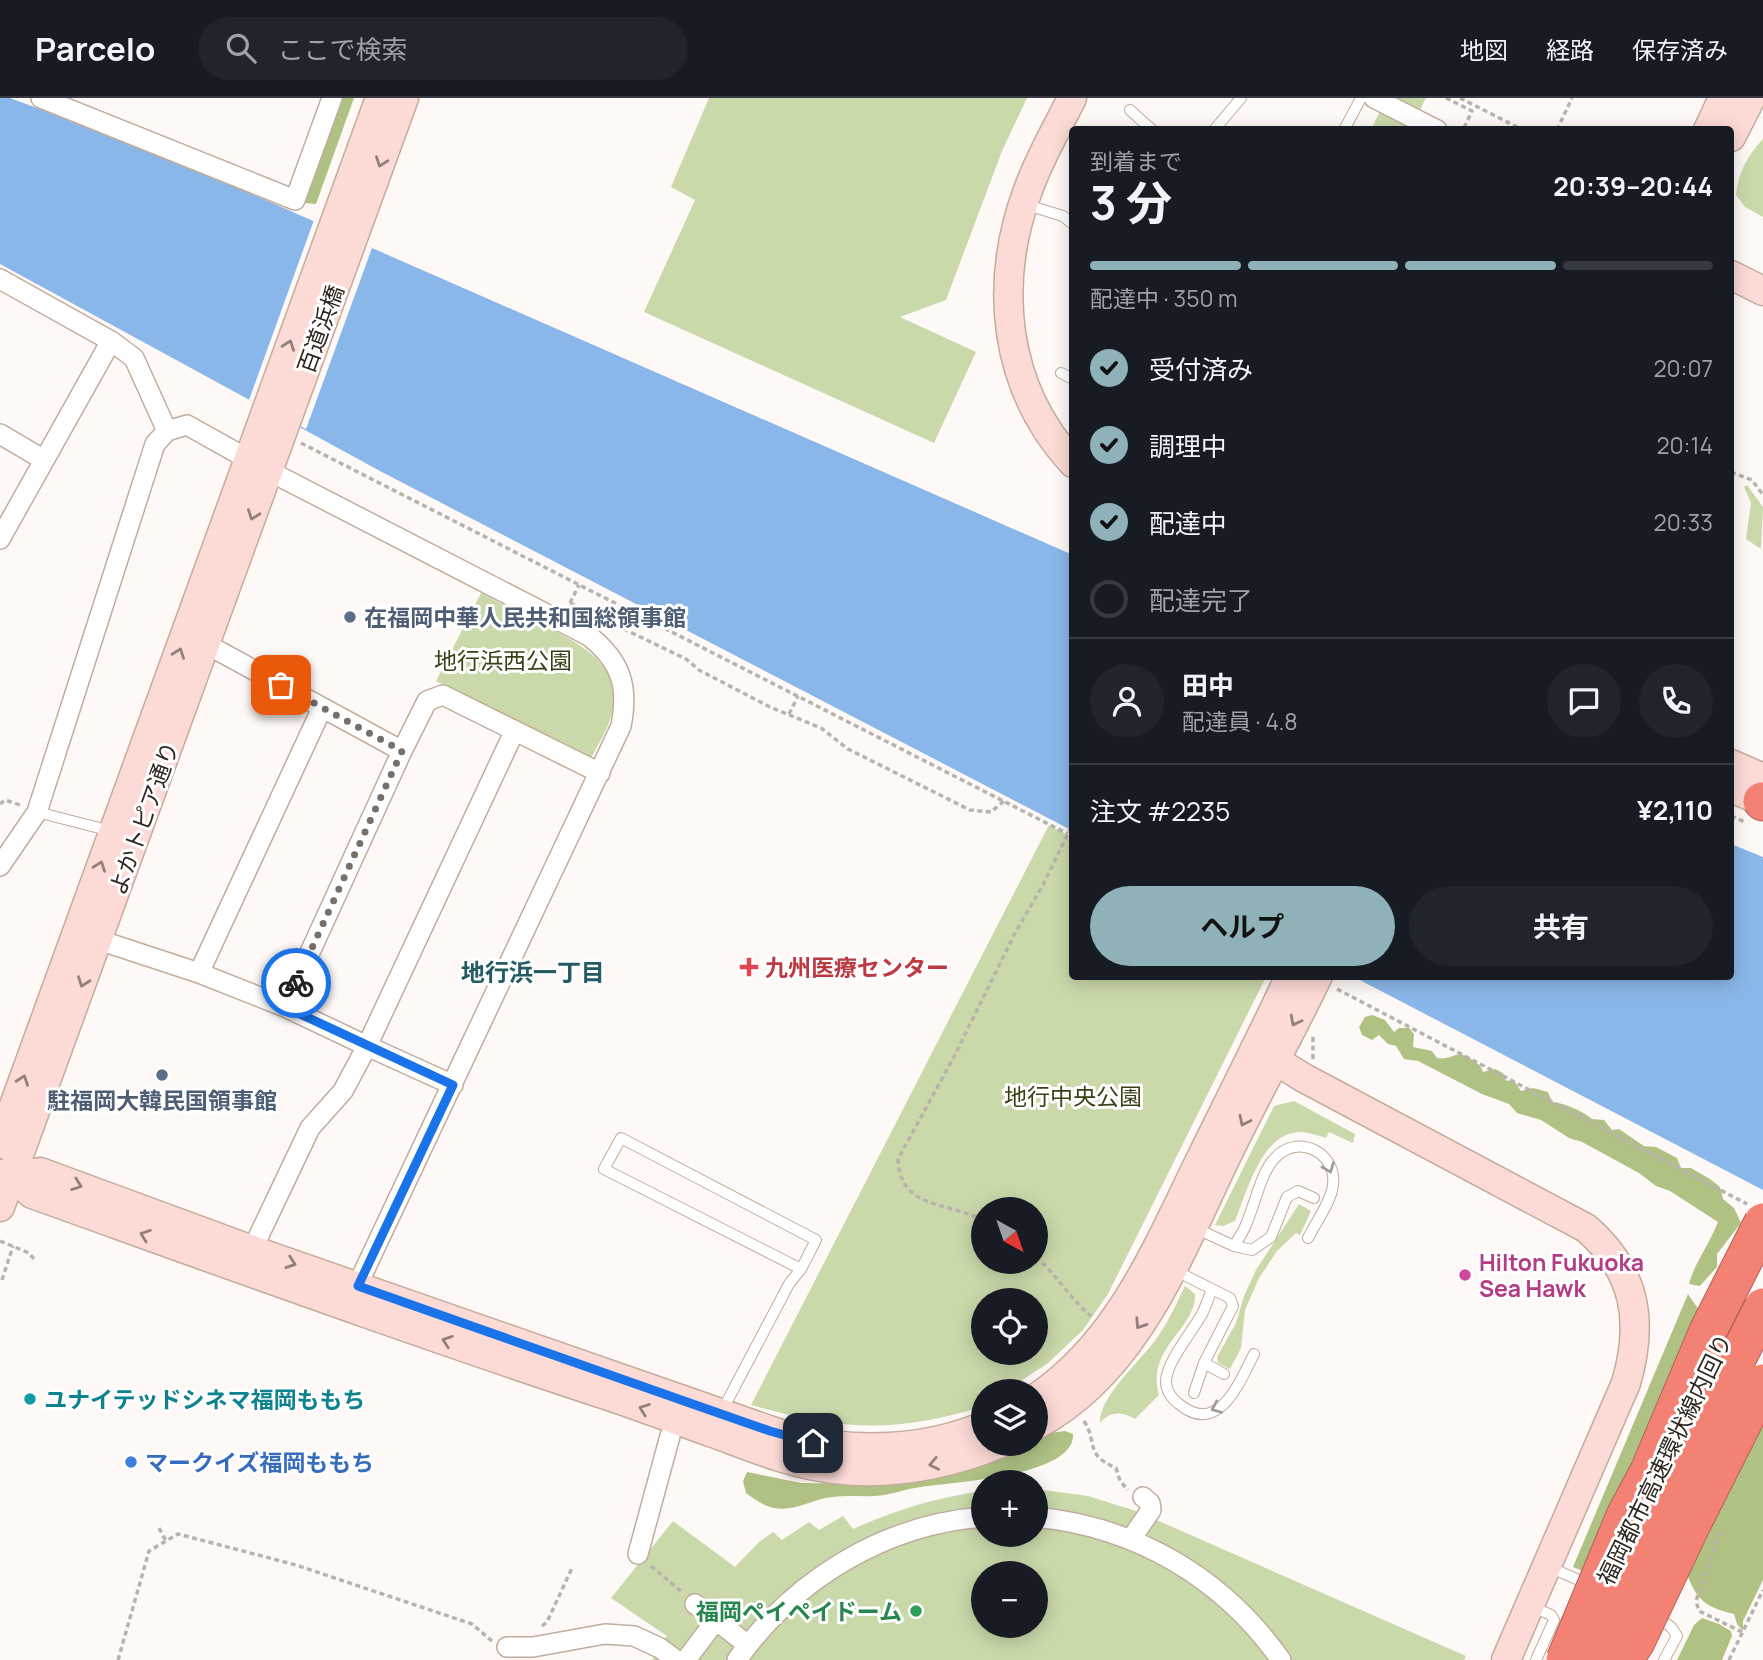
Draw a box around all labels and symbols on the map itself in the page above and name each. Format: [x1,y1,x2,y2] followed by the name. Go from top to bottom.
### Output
[375,156,389,168] one-way arrow
[289,280,351,378] street label: 百道浜橋
[281,340,295,352] one-way arrow
[247,508,261,520] one-way arrow
[364,601,686,633] place label: 在福岡中華人民共和国総領事館
[342,609,358,625] marker: 在福岡中華人民共和国総領事館
[434,644,572,676] park label: 地行浜西公園
[170,647,184,659] one-way arrow
[251,655,311,715] pin
[100,737,186,899] street label: よかトピア通り
[92,861,106,873] one-way arrow
[261,948,331,1018] courier
[765,951,949,983] place label: 九州医療センター
[461,955,605,988] district label: 地行浜一丁目
[739,957,759,977] marker: 九州医療センター
[78,975,92,987] one-way arrow
[1290,1014,1303,1026] one-way arrow
[154,1067,170,1083] marker: 駐福岡大韓民国領事館
[15,1075,29,1087] one-way arrow
[1004,1080,1142,1112] park label: 地行中央公園
[47,1084,277,1116] place label: 駐福岡大韓民国領事館
[1238,1114,1252,1126] one-way arrow
[1320,1161,1334,1173] one-way arrow
[71,1177,83,1191] one-way arrow
[971,1197,1048,1274] north arrow
[139,1229,151,1243] one-way arrow
[1479,1246,1644,1304] place label: Hilton Fukuoka Sea Hawk
[284,1255,296,1269] one-way arrow
[1457,1267,1473,1283] marker: Hilton Fukuoka Sea Hawk
[1136,1316,1148,1329] one-way arrow
[1589,1328,1739,1590] street label: 福岡都市高速環状線内回り
[441,1335,454,1349] one-way arrow
[44,1383,366,1415] place label: ユナイテッドシネマ福岡ももち
[22,1391,38,1407] marker: ユナイテッドシネマ福岡ももち
[1211,1399,1223,1413] one-way arrow
[638,1403,650,1417] one-way arrow
[783,1413,843,1473] pin
[145,1446,374,1478] place label: マークイズ福岡ももち
[123,1454,139,1470] marker: マークイズ福岡ももち
[928,1456,940,1471] one-way arrow
[696,1595,902,1627] place label: 福岡ペイペイドーム
[908,1603,924,1619] marker: 福岡ペイペイドーム

